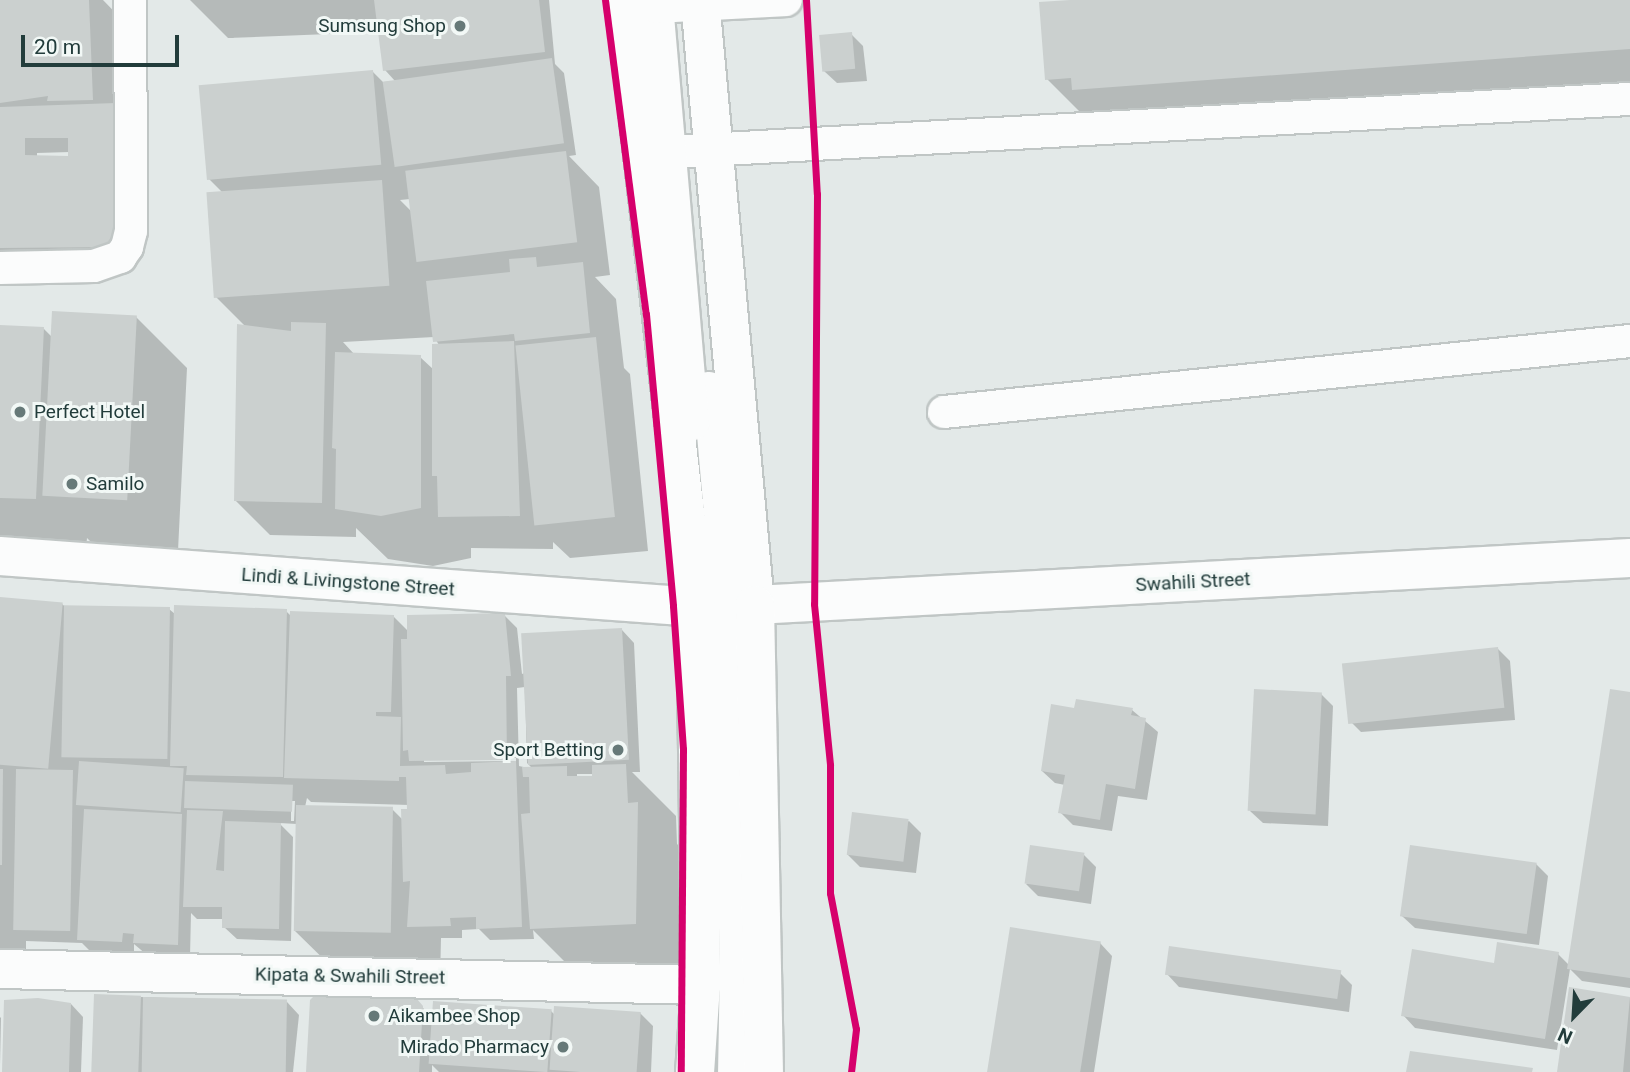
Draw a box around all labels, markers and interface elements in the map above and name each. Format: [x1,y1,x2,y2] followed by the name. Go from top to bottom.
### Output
[318,15,446,37] place label: Sumsung Shop
[452,18,468,34] marker: Sumsung Shop
[24,21,182,65] scale bar
[34,35,81,59] text: 20 m
[34,401,145,423] place label: Perfect Hotel
[12,404,28,420] marker: Perfect Hotel
[86,473,144,495] place label: Samilo
[64,476,80,492] marker: Samilo
[241,563,455,601] street label: Lindi & Livingstone Street
[1135,568,1251,596] street label: Swahili Street
[493,739,604,761] place label: Sport Betting
[610,742,626,758] marker: Sport Betting
[255,963,445,989] street label: Kipata & Swahili Street
[1539,981,1609,1051] north arrow
[388,1005,520,1027] place label: Aikambee Shop
[366,1008,382,1024] marker: Aikambee Shop
[1554,1022,1576,1049] text: N
[400,1036,549,1058] place label: Mirado Pharmacy
[555,1039,571,1055] marker: Mirado Pharmacy

